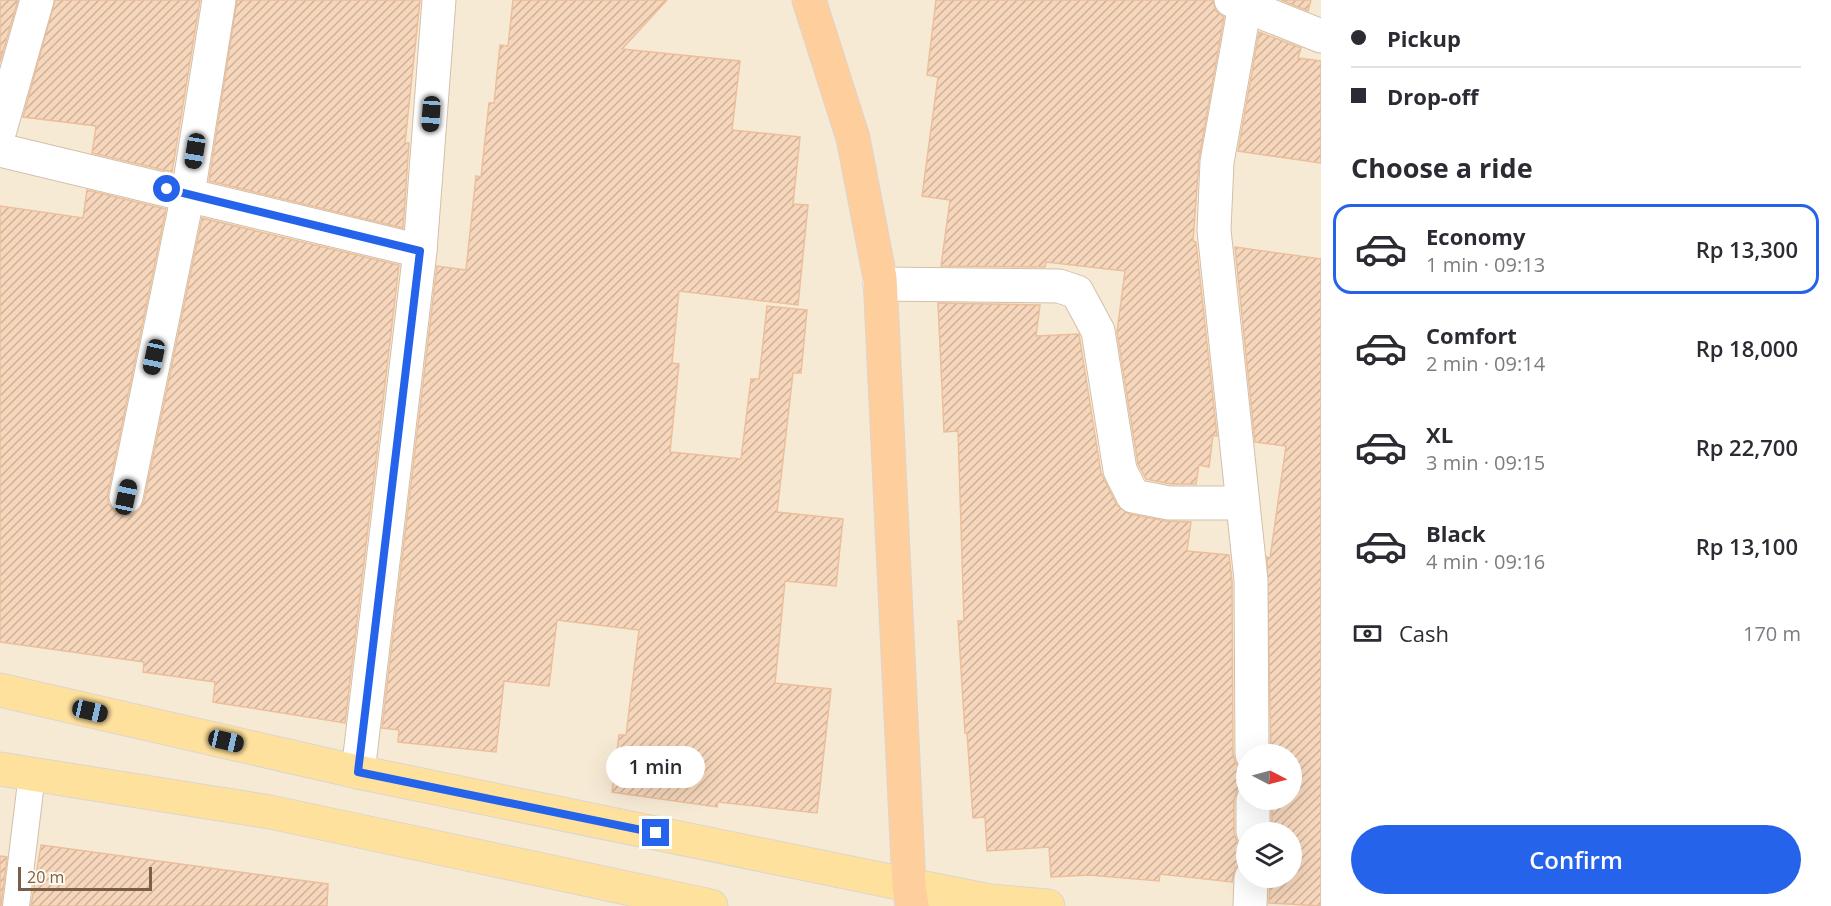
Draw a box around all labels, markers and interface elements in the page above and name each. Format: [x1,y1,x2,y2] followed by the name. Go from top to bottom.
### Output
[1387,23,1461,53] text: Pickup
[1387,81,1479,111] text: Drop-off
[421,95,441,133] car
[183,132,207,170] car
[1351,149,1533,186] text: Choose a ride
[153,175,180,202] route start
[1426,221,1525,251] text: Economy
[1354,222,1408,276] icon: car
[1696,234,1798,264] text: Rp 13,300
[1426,251,1545,278] text: 1 min · 09:13
[1426,320,1517,350] text: Comfort
[1354,321,1408,375] icon: car
[1696,333,1798,363] text: Rp 18,000
[141,338,167,376] car
[1426,350,1545,377] text: 2 min · 09:14
[1426,419,1453,449] text: XL
[1354,420,1408,474] icon: car
[1696,432,1798,462] text: Rp 22,700
[1426,449,1545,476] text: 3 min · 09:15
[113,478,139,516] car
[1426,518,1486,548] text: Black
[1354,519,1408,573] icon: car
[1696,531,1798,561] text: Rp 13,100
[1426,548,1545,575] text: 4 min · 09:16
[1351,617,1384,650] icon: cash
[1399,618,1449,648] text: Cash
[1743,620,1801,647] text: 170 m
[70,698,110,724] car
[206,728,246,754] car
[1236,744,1302,810] north arrow
[1236,744,1302,888] map controls
[606,746,706,788] callout: 1 min
[629,753,683,780] text: 1 min
[642,819,669,846] route end
[1236,822,1302,888] button: layers
[1351,825,1801,894] button: Confirm
[18,864,152,892] scale bar
[27,866,64,888] text: 20 m

